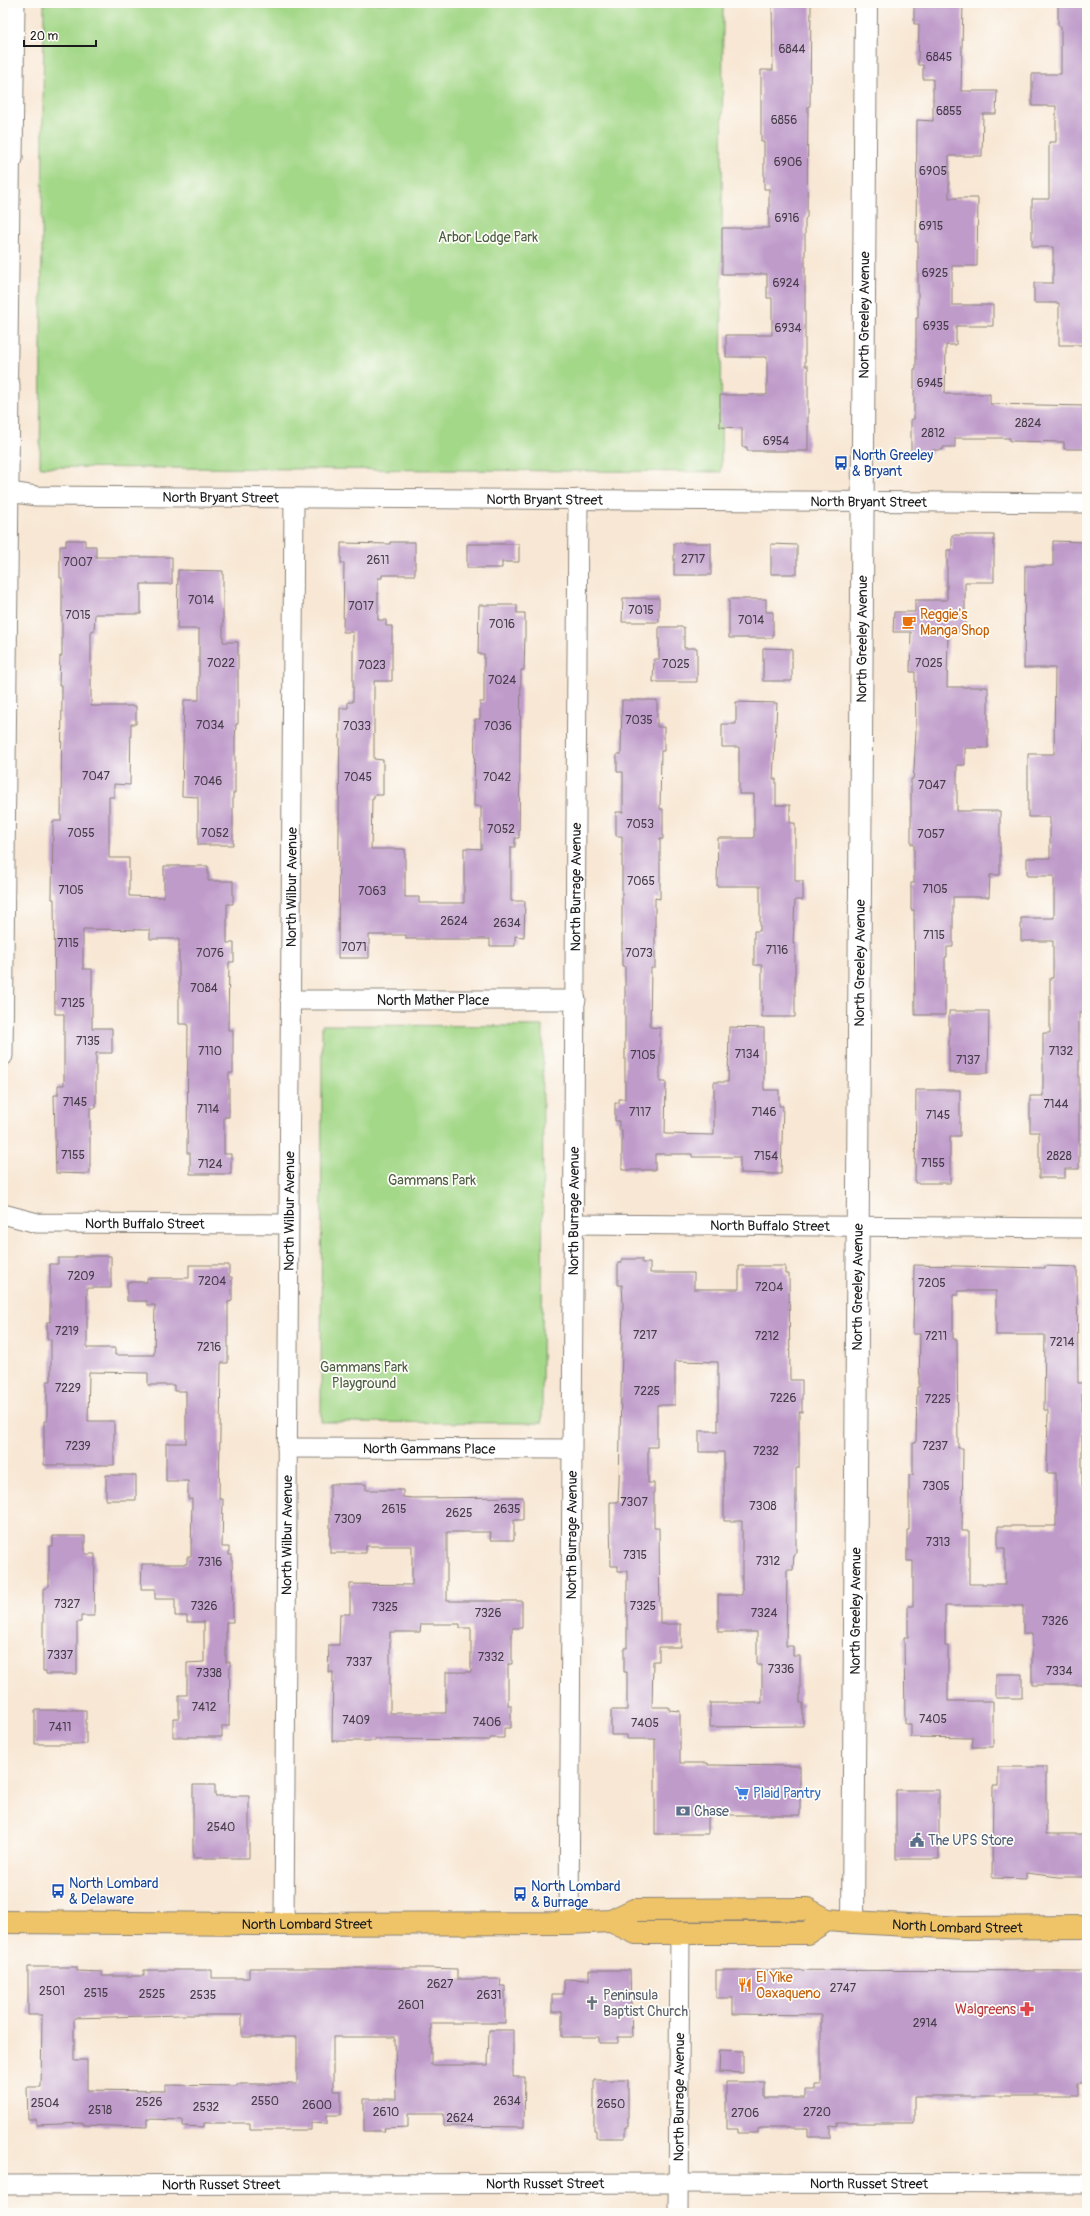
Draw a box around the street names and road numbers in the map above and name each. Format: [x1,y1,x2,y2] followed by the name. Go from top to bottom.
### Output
[855,251,873,379] street label: North Greeley Avenue
[162,489,279,507] street label: North Bryant Street
[486,491,603,509] street label: North Bryant Street
[810,493,927,511] street label: North Bryant Street
[853,575,871,703] street label: North Greeley Avenue
[567,822,585,952] street label: North Burrage Avenue
[283,827,301,947] street label: North Wilbur Avenue
[851,899,869,1027] street label: North Greeley Avenue
[377,992,489,1009] street label: North Mather Place
[565,1146,583,1275] street label: North Burrage Avenue
[281,1151,298,1271] street label: North Wilbur Avenue
[85,1215,205,1233] street label: North Buffalo Street
[710,1217,830,1235] street label: North Buffalo Street
[849,1223,867,1351] street label: North Greeley Avenue
[363,1440,495,1458] street label: North Gammans Place
[563,1470,581,1599] street label: North Burrage Avenue
[278,1475,296,1595] street label: North Wilbur Avenue
[847,1547,865,1675] street label: North Greeley Avenue
[242,1916,373,1933] street label: North Lombard Street
[892,1916,1023,1937] street label: North Lombard Street
[670,2032,688,2161] street label: North Burrage Avenue
[486,2175,605,2193] street label: North Russet Street
[810,2175,929,2193] street label: North Russet Street
[162,2176,281,2194] street label: North Russet Street

